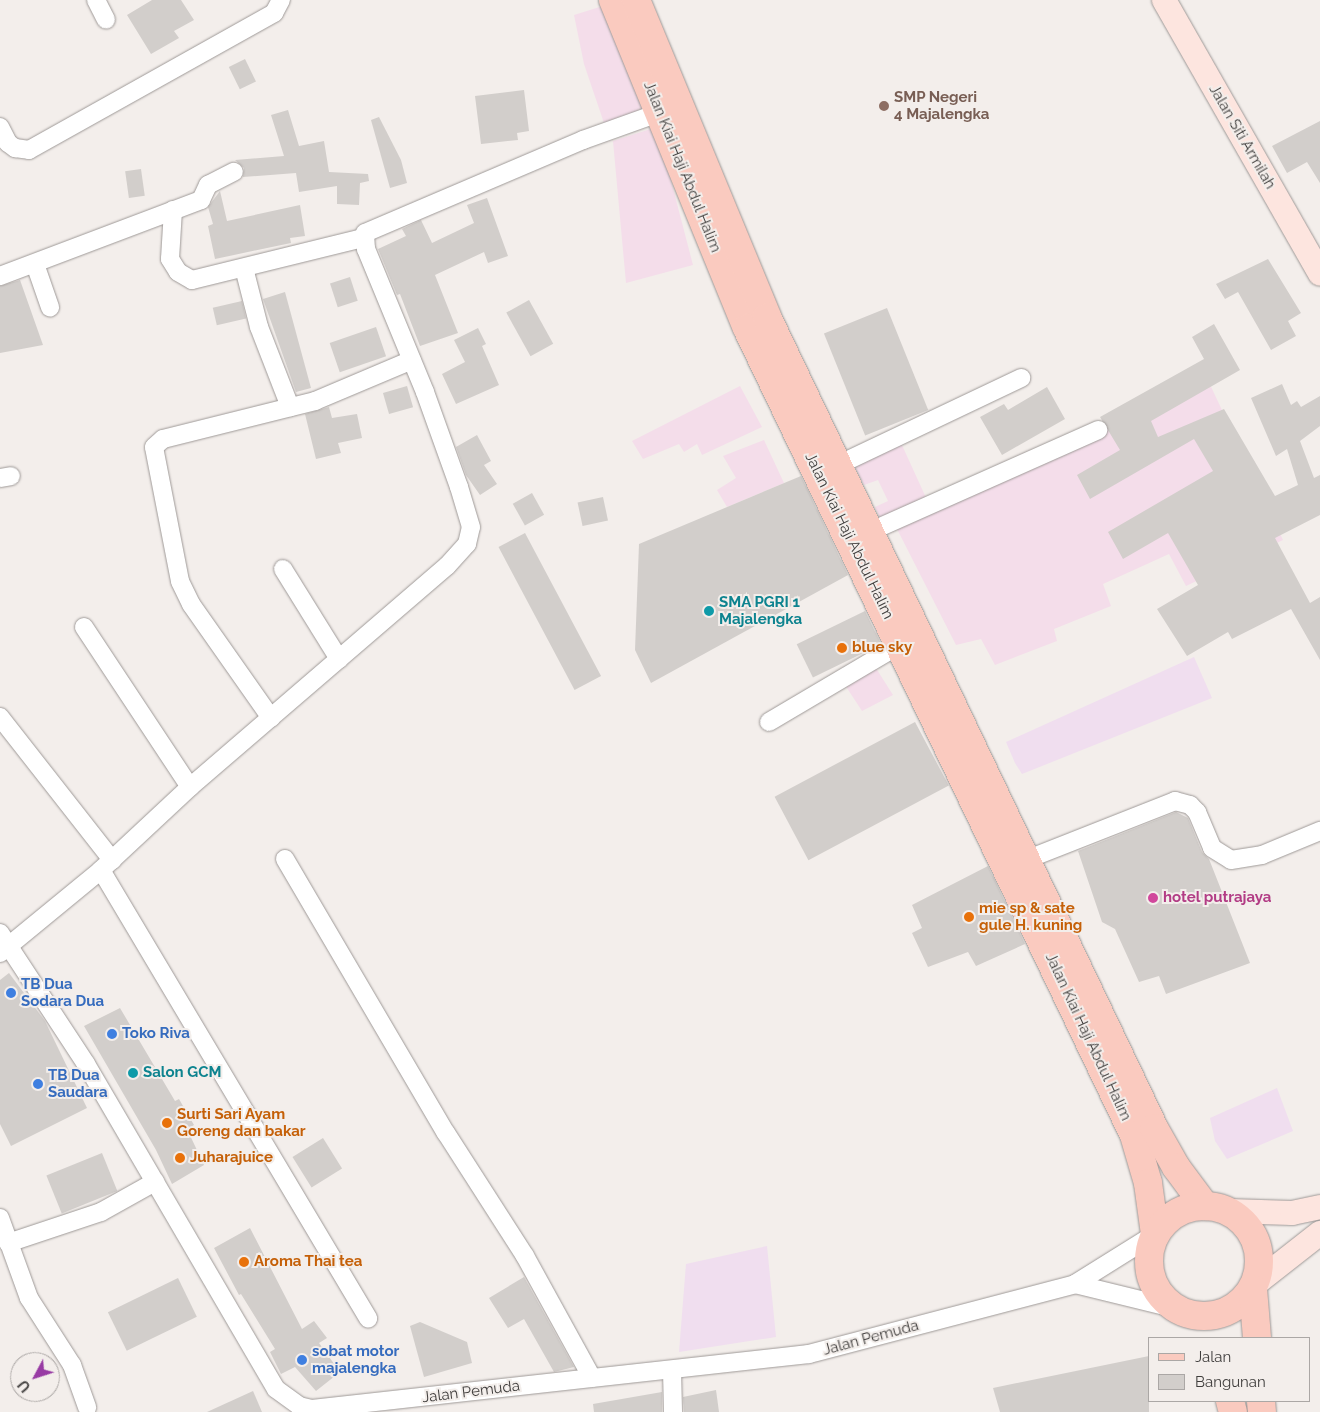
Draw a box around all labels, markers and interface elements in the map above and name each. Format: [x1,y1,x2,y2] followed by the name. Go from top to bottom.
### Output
[639,78,725,256] street label: Jalan Kiai Haji Abdul Halim
[1205,81,1279,193] street label: Jalan Siti Armilah
[894,88,989,123] place label: SMP Negeri 4 Majalengka
[878,100,890,112] marker: SMP Negeri 4 Majalengka
[801,449,897,623] street label: Jalan Kiai Haji Abdul Halim
[719,593,802,628] place label: SMA PGRI 1 Majalengka
[703,605,715,617] marker: SMA PGRI 1 Majalengka
[852,639,912,657] place label: blue sky
[836,642,848,654] marker: blue sky
[1163,889,1272,907] place label: hotel putrajaya
[1147,892,1159,904] marker: hotel putrajaya
[979,899,1082,934] place label: mie sp & sate gule H. kuning
[963,911,975,923] marker: mie sp & sate gule H. kuning
[1041,950,1135,1124] street label: Jalan Kiai Haji Abdul Halim
[21,975,104,1010] place label: TB Dua Sodara Dua
[5,987,17,999] marker: TB Dua Sodara Dua
[122,1025,190,1043] place label: Toko Riva
[106,1028,118,1040] marker: Toko Riva
[143,1064,221,1082] place label: Salon GCM
[48,1066,108,1101] place label: TB Dua Saudara
[127,1067,139,1079] marker: Salon GCM
[32,1078,44,1090] marker: TB Dua Saudara
[177,1105,306,1140] place label: Surti Sari Ayam Goreng dan bakar
[161,1117,173,1129] marker: Surti Sari Ayam Goreng dan bakar
[190,1149,273,1167] place label: Juharajuice
[174,1152,186,1164] marker: Juharajuice
[254,1253,363,1271] place label: Aroma Thai tea
[238,1256,250,1268] marker: Aroma Thai tea
[821,1317,921,1359] street label: Jalan Pemuda
[1148,1337,1310,1402] legend
[312,1342,399,1377] place label: sobat motor majalengka
[1195,1348,1231,1366] text: Jalan
[10,1352,60,1402] north arrow
[296,1354,308,1366] marker: sobat motor majalengka
[1195,1373,1266,1391] text: Bangunan
[15,1377,34,1395] text: U
[421,1377,521,1407] street label: Jalan Pemuda

